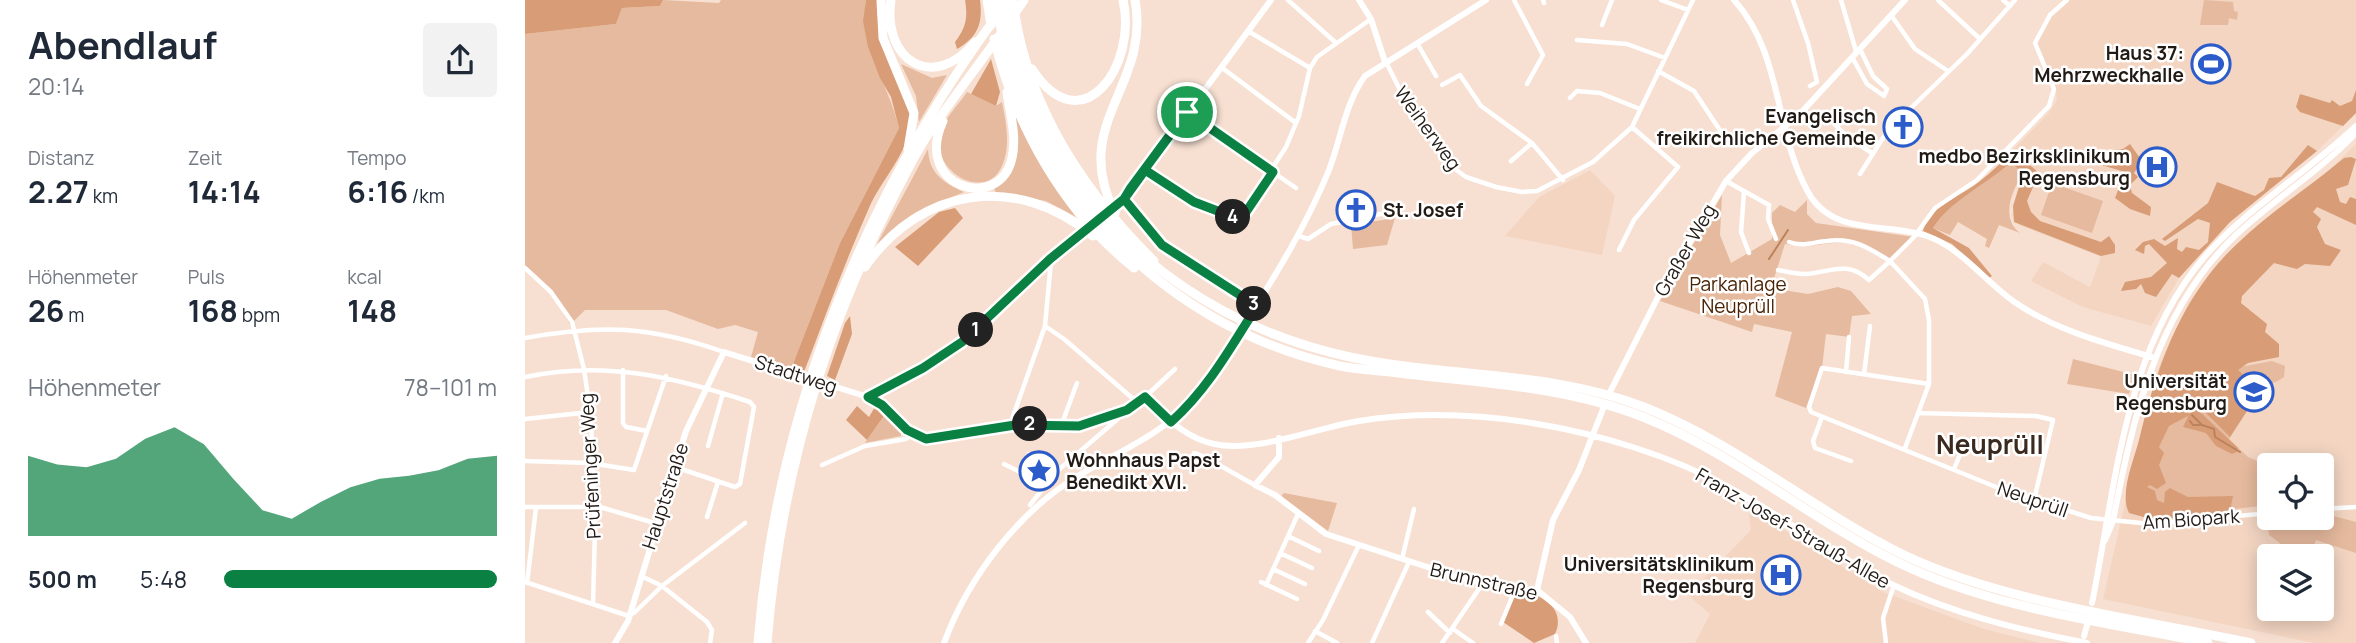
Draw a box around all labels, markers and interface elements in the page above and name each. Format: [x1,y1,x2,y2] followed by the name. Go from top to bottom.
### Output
[28,18,217,70] text: Abendlauf
[423,23,497,97] button: share
[2034,40,2184,88] place label: Haus 37: Mehrzweckhalle
[2190,43,2232,85] sports icon: Haus 37: Mehrzweckhalle
[28,70,85,102] text: 20:14
[1389,81,1467,175] street label: Weiherweg
[1157,82,1217,142] pin
[1168,93,1206,131] icon: arrive
[1657,103,1876,151] place label: Evangelisch freikirchliche Gemeinde
[1882,106,1924,148] church icon: Evangelisch freikirchliche Gemeinde
[1919,143,2130,191] place label: medbo Bezirksklinikum Regensburg
[28,145,95,171] text: Distanz
[188,145,222,171] text: Zeit
[347,145,407,171] text: Tempo
[2136,146,2178,188] hospital icon: medbo Bezirksklinikum Regensburg
[28,171,89,212] text: 2.27
[188,171,261,212] text: 14:14
[347,171,408,212] text: 6:16
[89,183,118,209] text: km
[408,183,445,209] text: /km
[1335,189,1377,231] church icon: St. Josef
[1383,197,1463,223] place label: St. Josef
[1648,199,1722,301] street label: Graßer Weg
[1215,200,1251,234] pin: 4
[1227,203,1238,229] text: 4
[28,264,138,290] text: Höhenmeter
[188,264,225,290] text: Puls
[347,264,382,290] text: kcal
[1689,271,1787,319] park label: Parkanlage Neuprüll
[1237,286,1271,322] pin: 3
[28,290,65,331] text: 26
[188,290,238,331] text: 168
[347,290,397,331] text: 148
[1248,290,1259,316] text: 3
[65,302,84,328] text: m
[238,302,280,328] text: bpm
[959,312,993,348] pin: 1
[971,316,980,342] text: 1
[751,348,841,400] street label: Stadtweg
[2115,368,2227,416] place label: Universität Regensburg
[28,371,161,403] text: Höhenmeter
[404,371,497,403] text: 78–101 m
[2233,371,2275,413] school or university icon: Universität Regensburg
[573,393,607,539] street label: Prüfeninger Weg
[1013,406,1047,442] pin: 2
[1024,410,1035,436] text: 2
[1936,426,2044,462] district label: Neuprüll
[636,439,694,553] street label: Hauptstraße
[1066,447,1221,495] place label: Wohnhaus Papst Benedikt XVI.
[1018,450,1060,492] place icon: Wohnhaus Papst Benedikt XVI.
[2257,453,2334,621] map controls
[2257,453,2334,530] button: locate
[1691,462,1895,594] street label: Franz-Josef-Strauß-Allee
[1994,475,2072,523] street label: Neuprüll
[2142,503,2241,535] street label: Am Biopark
[2257,544,2334,621] button: layers
[1564,551,1754,599] place label: Universitätsklinikum Regensburg
[1760,554,1802,596] hospital icon: Universitätsklinikum Regensburg
[1428,556,1540,606] street label: Brunnstraße
[28,563,97,595] text: 500 m
[140,563,187,595] text: 5:48

